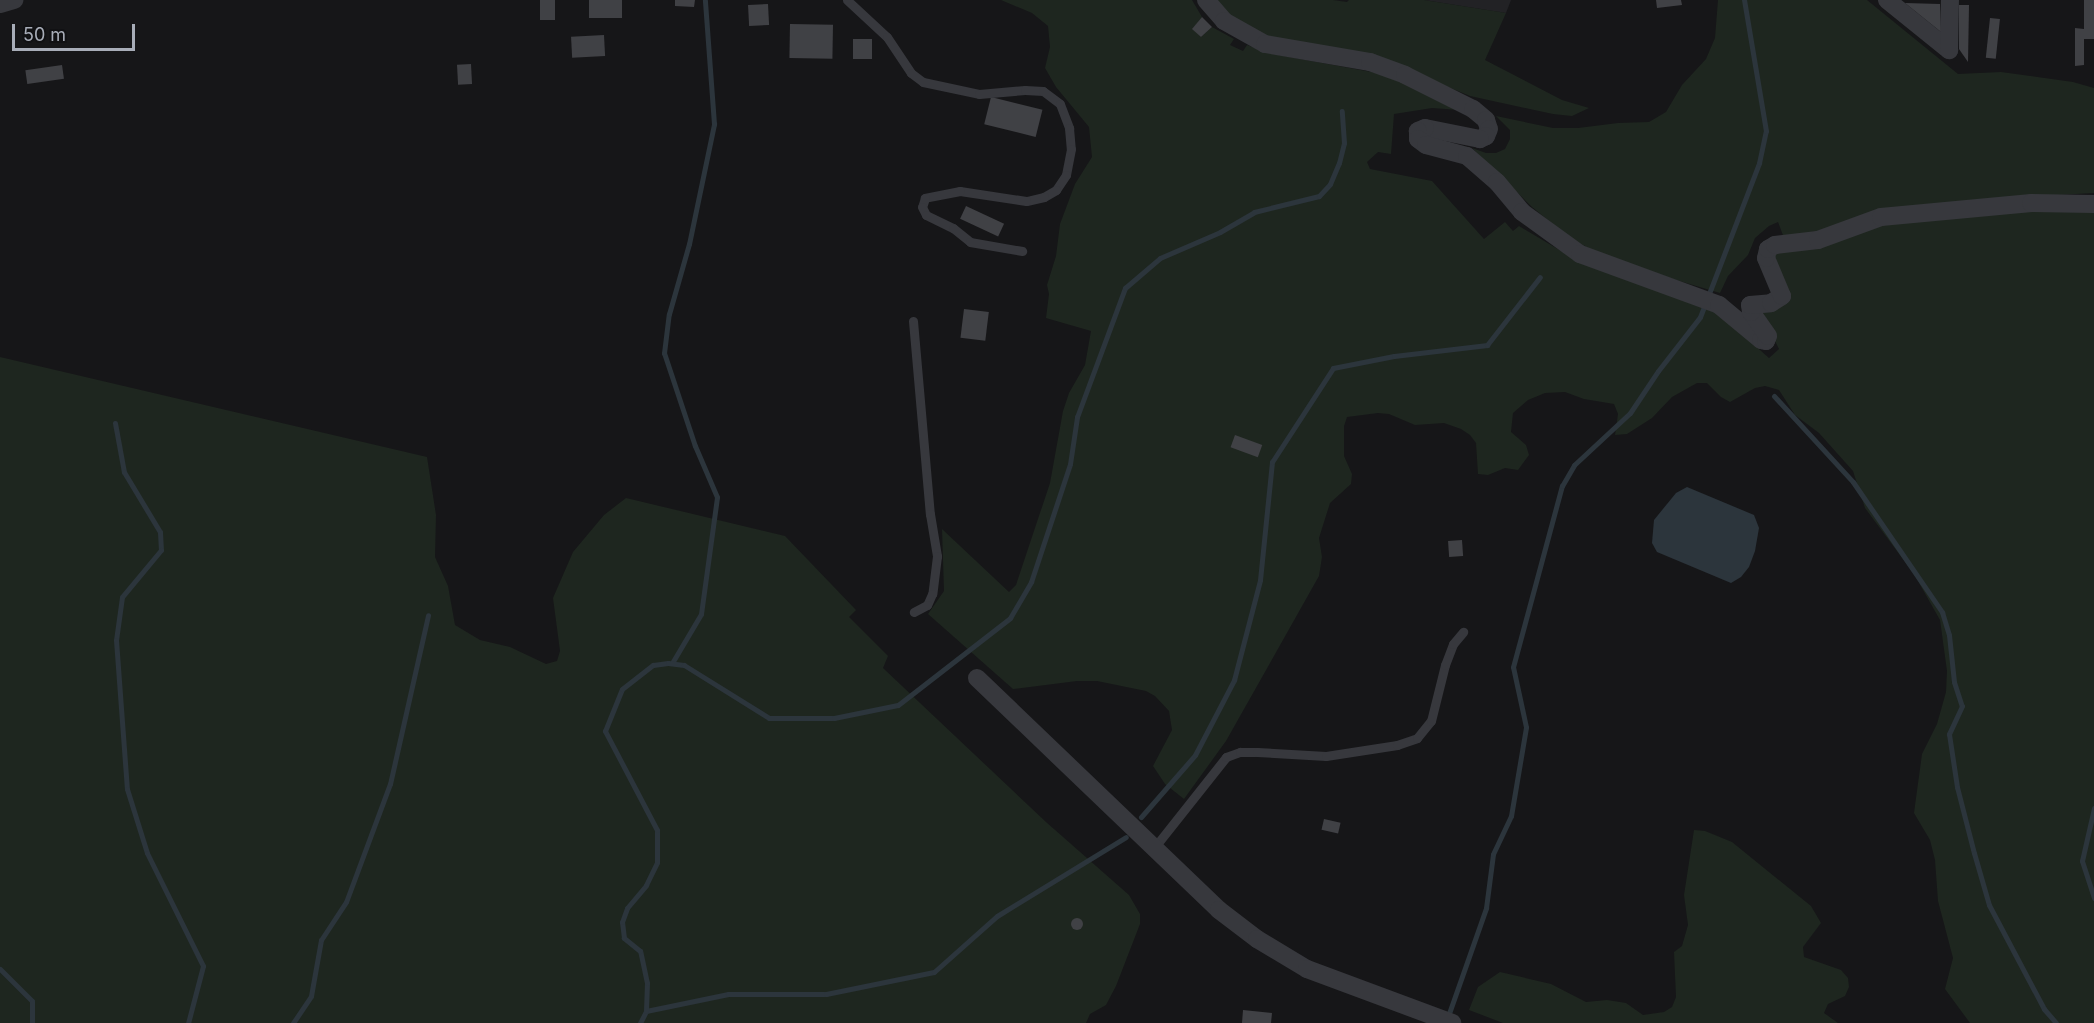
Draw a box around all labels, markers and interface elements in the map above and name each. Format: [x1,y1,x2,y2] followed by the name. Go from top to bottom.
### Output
[15,12,138,50] scale bar
[23,24,66,45] text: 50 m

